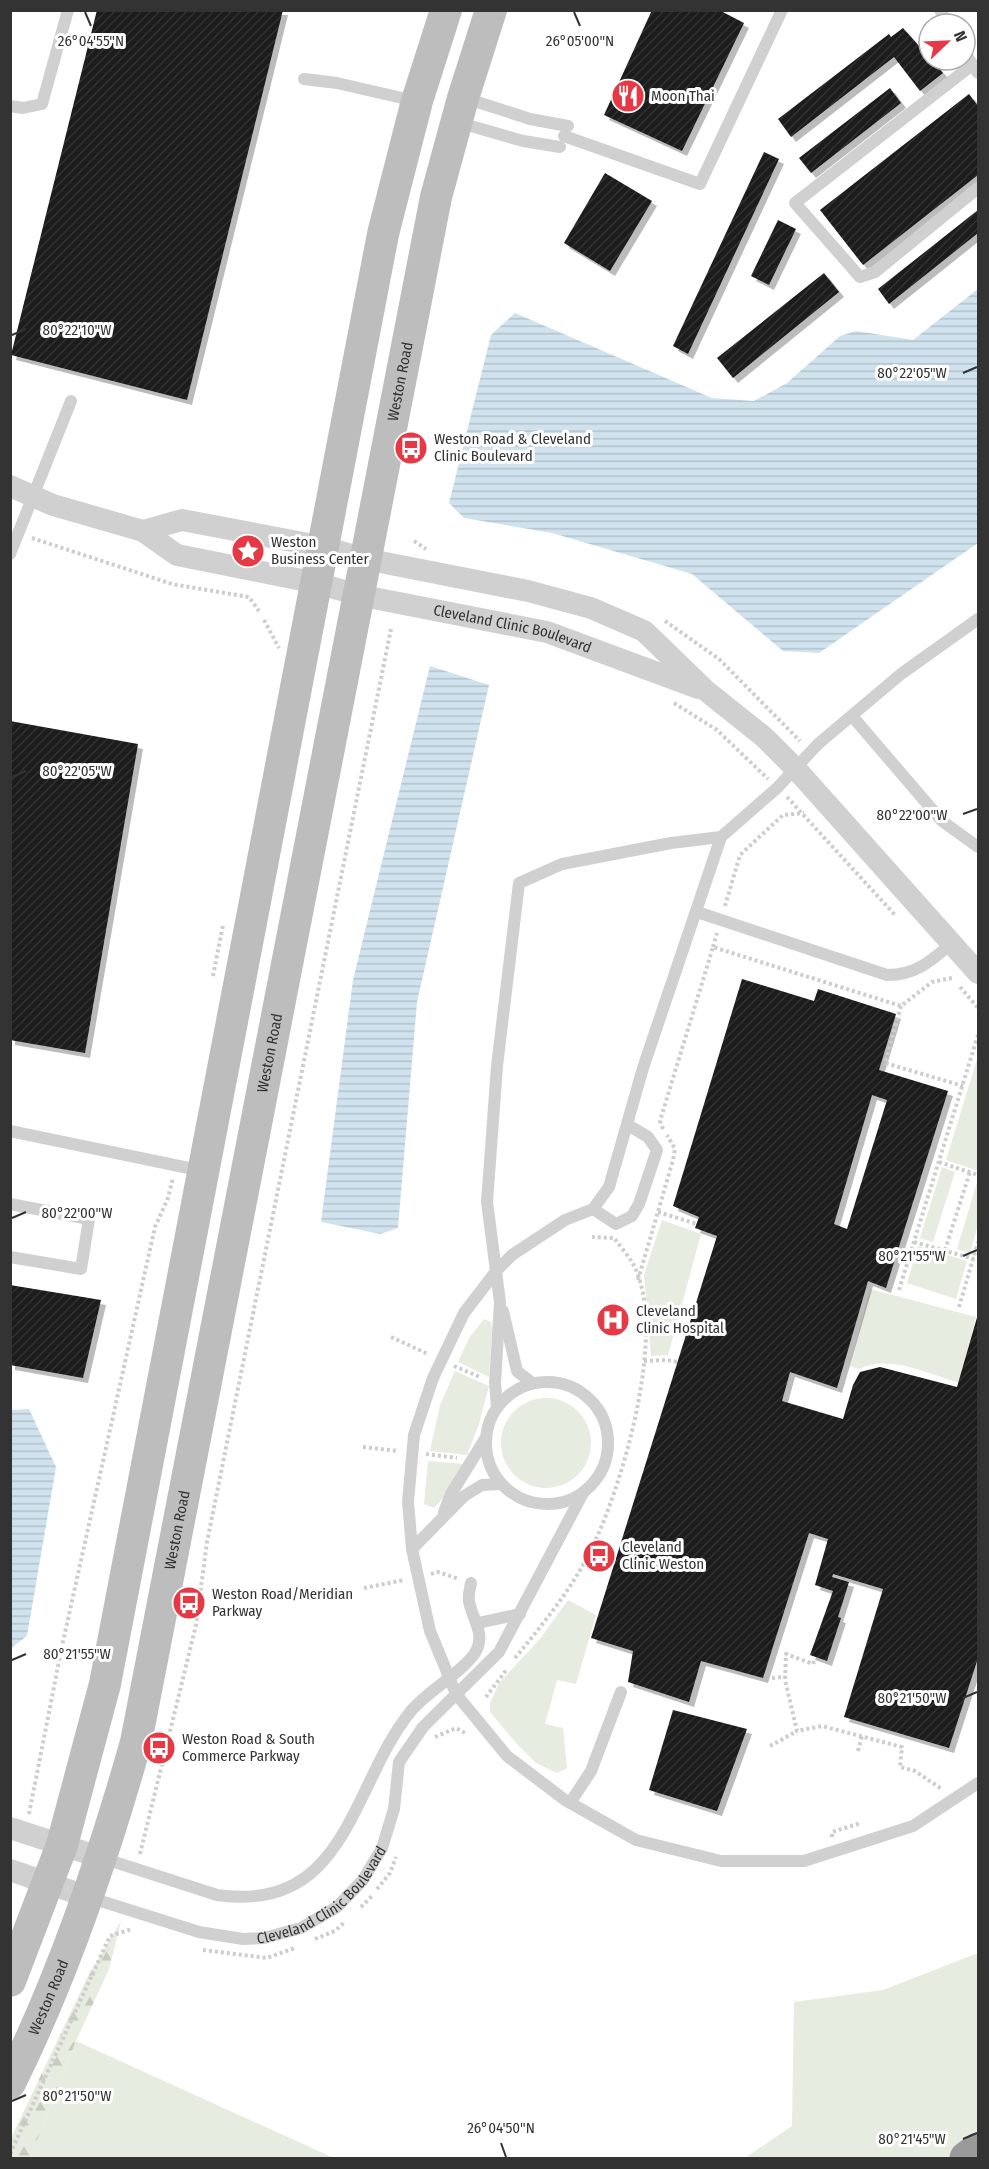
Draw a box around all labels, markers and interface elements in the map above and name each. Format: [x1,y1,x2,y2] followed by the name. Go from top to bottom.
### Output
[917,12,977,72] north arrow
[950,28,971,44] text: N
[58,32,124,50] text: 26°04'55"N
[546,32,614,50] text: 26°05'00"N
[610,78,646,114] restaurant icon: Moon Thai
[651,87,715,105] place label: Moon Thai
[42,321,112,339] text: 80°22'10"W
[384,340,417,422] street label: Weston Road
[877,364,947,382] text: 80°22'05"W
[393,430,429,466] bus stop icon: Weston Road & Cleveland Clinic Boulevard
[434,430,591,465] place label: Weston Road & Cleveland Clinic Boulevard
[230,533,266,569] place icon: Weston Business Center
[271,533,369,568] place label: Weston Business Center
[432,601,594,657] street label: Cleveland Clinic Boulevard
[42,762,112,780] text: 80°22'05"W
[877,806,947,824] text: 80°22'00"W
[253,1012,286,1094] street label: Weston Road
[42,1204,112,1222] text: 80°22'00"W
[878,1247,946,1265] text: 80°21'55"W
[595,1302,631,1338] hospital icon: Cleveland Clinic Hospital
[636,1302,724,1337] place label: Cleveland Clinic Hospital
[161,1489,194,1571] street label: Weston Road
[581,1538,617,1574] bus stop icon: Cleveland Clinic Weston
[622,1538,704,1573] place label: Cleveland Clinic Weston
[171,1585,207,1621] bus stop icon: Weston Road/Meridian Parkway
[212,1585,353,1620] place label: Weston Road/Meridian Parkway
[43,1645,111,1663] text: 80°21'55"W
[878,1689,946,1707] text: 80°21'50"W
[141,1730,177,1766] bus stop icon: Weston Road & South Commerce Parkway
[182,1730,315,1765] place label: Weston Road & South Commerce Parkway
[256,1843,390,1947] street label: Cleveland Clinic Boulevard
[25,1957,72,2038] street label: Weston Road
[43,2087,111,2105] text: 80°21'50"W
[467,2119,535,2137] text: 26°04'50"N
[878,2130,946,2148] text: 80°21'45"W

